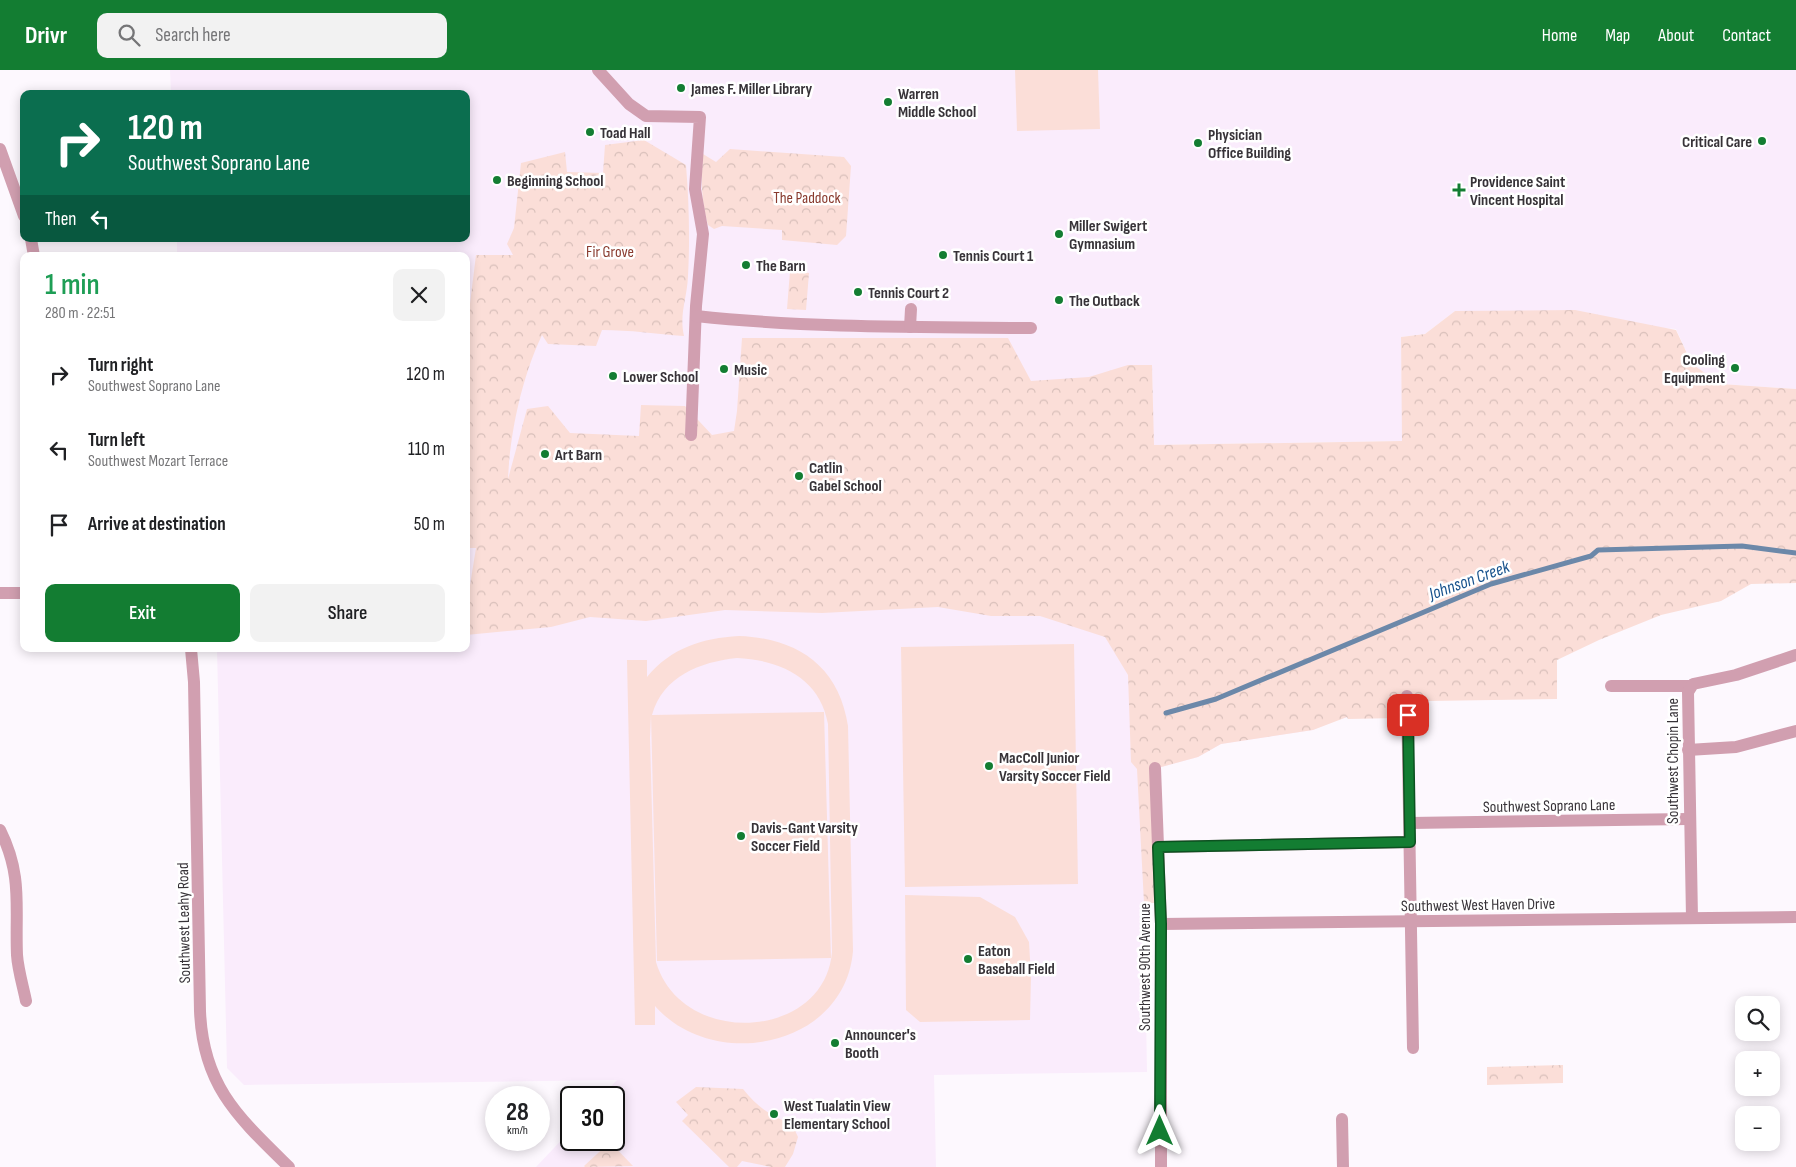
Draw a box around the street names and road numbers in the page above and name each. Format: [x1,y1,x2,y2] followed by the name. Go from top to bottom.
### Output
[1664,698,1683,824] street label: Southwest Chopin Lane
[1483,796,1615,817] street label: Southwest Soprano Lane
[174,862,195,984] street label: Southwest Leahy Road
[1401,895,1555,916] street label: Southwest West Haven Drive
[1136,903,1155,1031] street label: Southwest 90th Avenue

